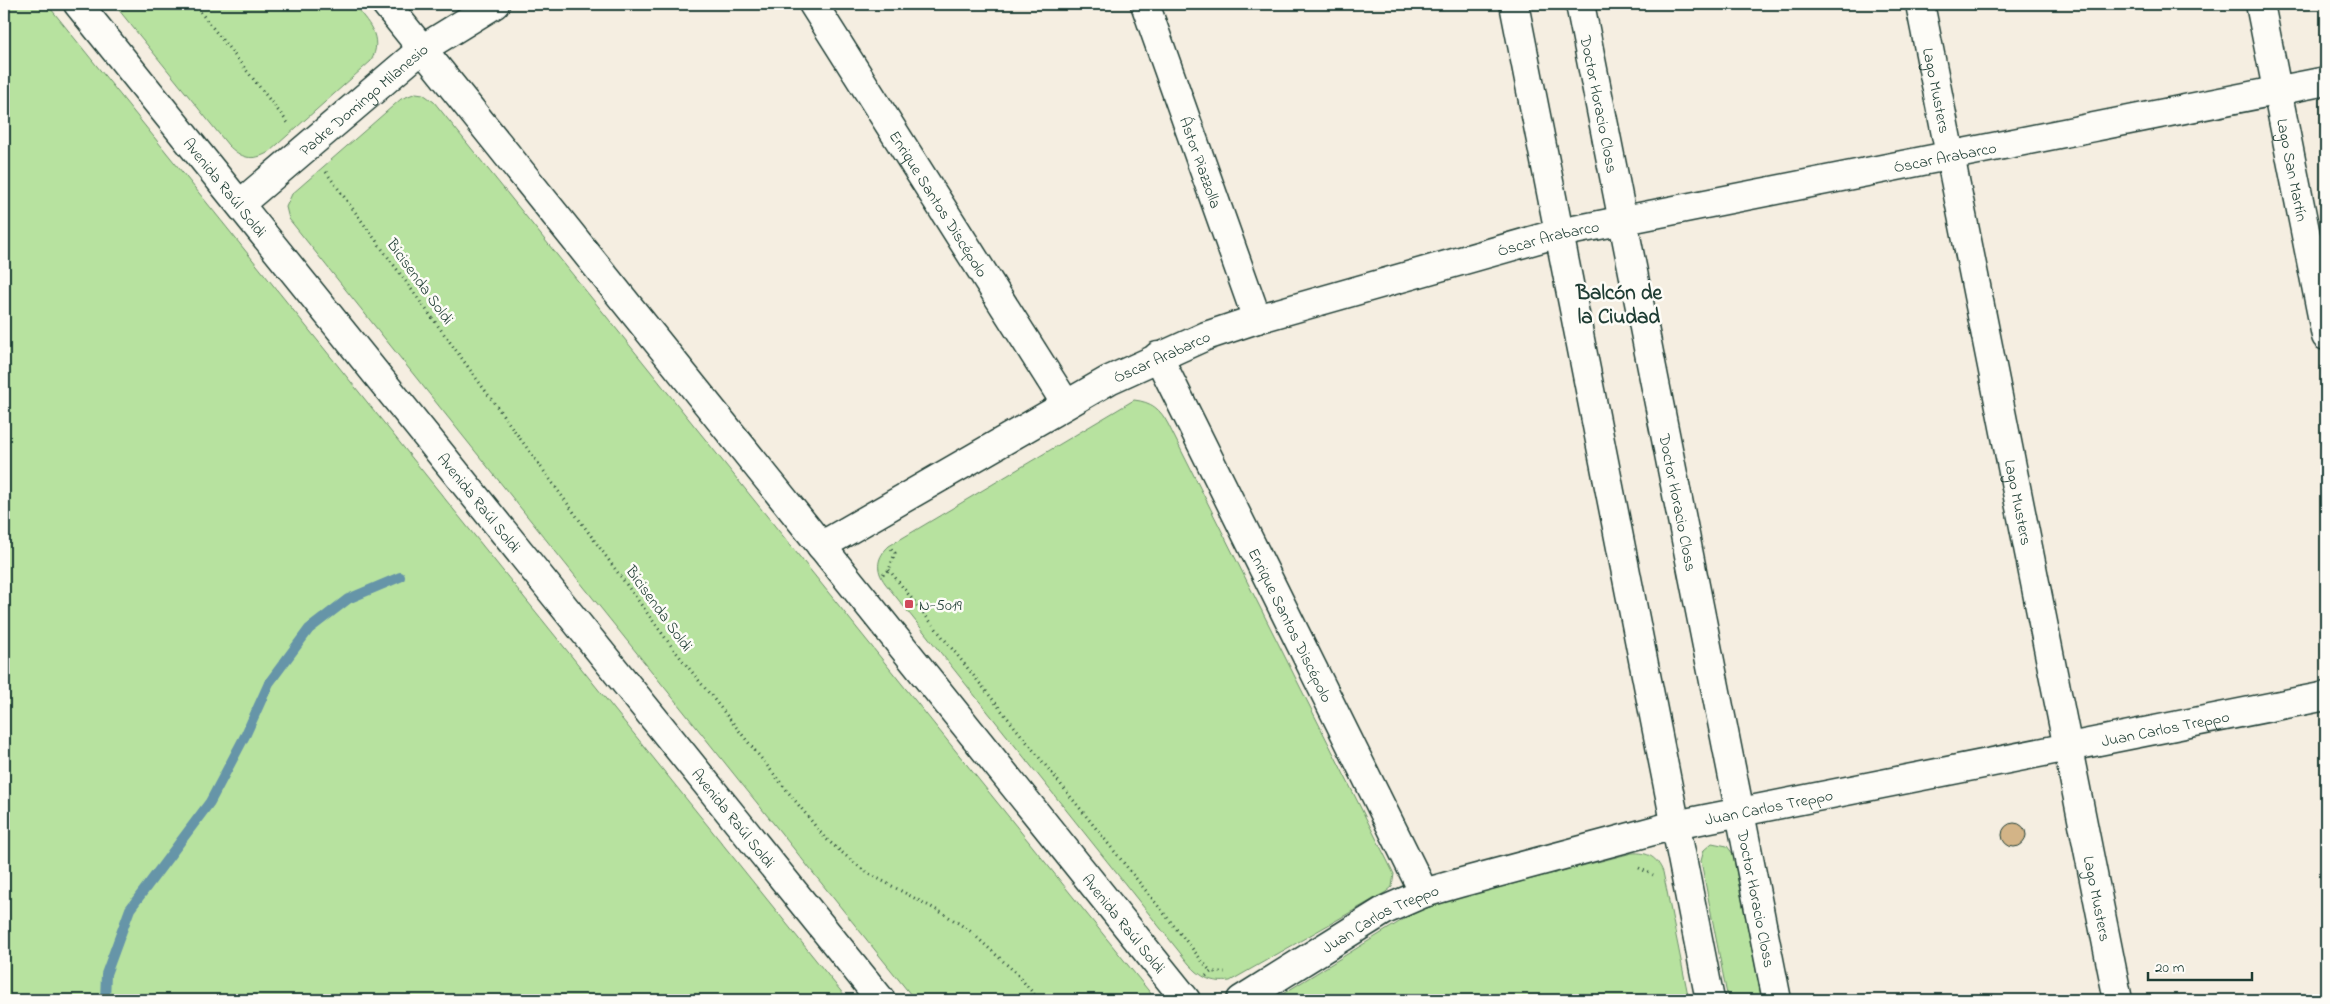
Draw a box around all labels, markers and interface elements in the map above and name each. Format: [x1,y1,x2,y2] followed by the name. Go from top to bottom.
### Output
[1572,33,1623,175] street label: Doctor Horacio Closs
[295,38,433,163] street label: Padre Domingo Milanesio
[1915,46,1955,136] street label: Lago Musters
[1172,114,1227,212] street label: Ástor Piazzolla
[2269,117,2313,224] street label: Lago San Martín
[882,126,993,283] street label: Enrique Santos Discépolo
[176,133,272,243] street label: Avenida Raúl Soldi
[1892,137,1999,180] street label: Óscar Arabarco
[1495,215,1601,264] street label: Óscar Arabarco
[379,233,459,330] street label: Bicisenda Soldi
[1575,279,1663,333] district label: Balcón de la Ciudad
[1110,326,1215,391] street label: Óscar Arabarco
[1651,431,1702,574] street label: Doctor Horacio Closs
[430,448,526,559] street label: Avenida Raúl Soldi
[1997,458,2037,548] street label: Lago Musters
[1241,544,1338,707] street label: Enrique Santos Discépolo
[618,560,698,657] street label: Bicisenda Soldi
[919,594,962,618] place label: N-5019
[903,598,915,610] marker: N-5019
[2099,705,2232,754] street label: Juan Carlos Treppo
[685,764,780,874] street label: Avenida Raúl Soldi
[1703,784,1835,833] street label: Juan Carlos Treppo
[1729,827,1780,970] street label: Doctor Horacio Closs
[2076,854,2116,944] street label: Lago Musters
[1075,869,1170,980] street label: Avenida Raúl Soldi
[1318,879,1442,961] street label: Juan Carlos Treppo
[2148,949,2251,981] scale bar
[2155,957,2185,979] text: 20 m

